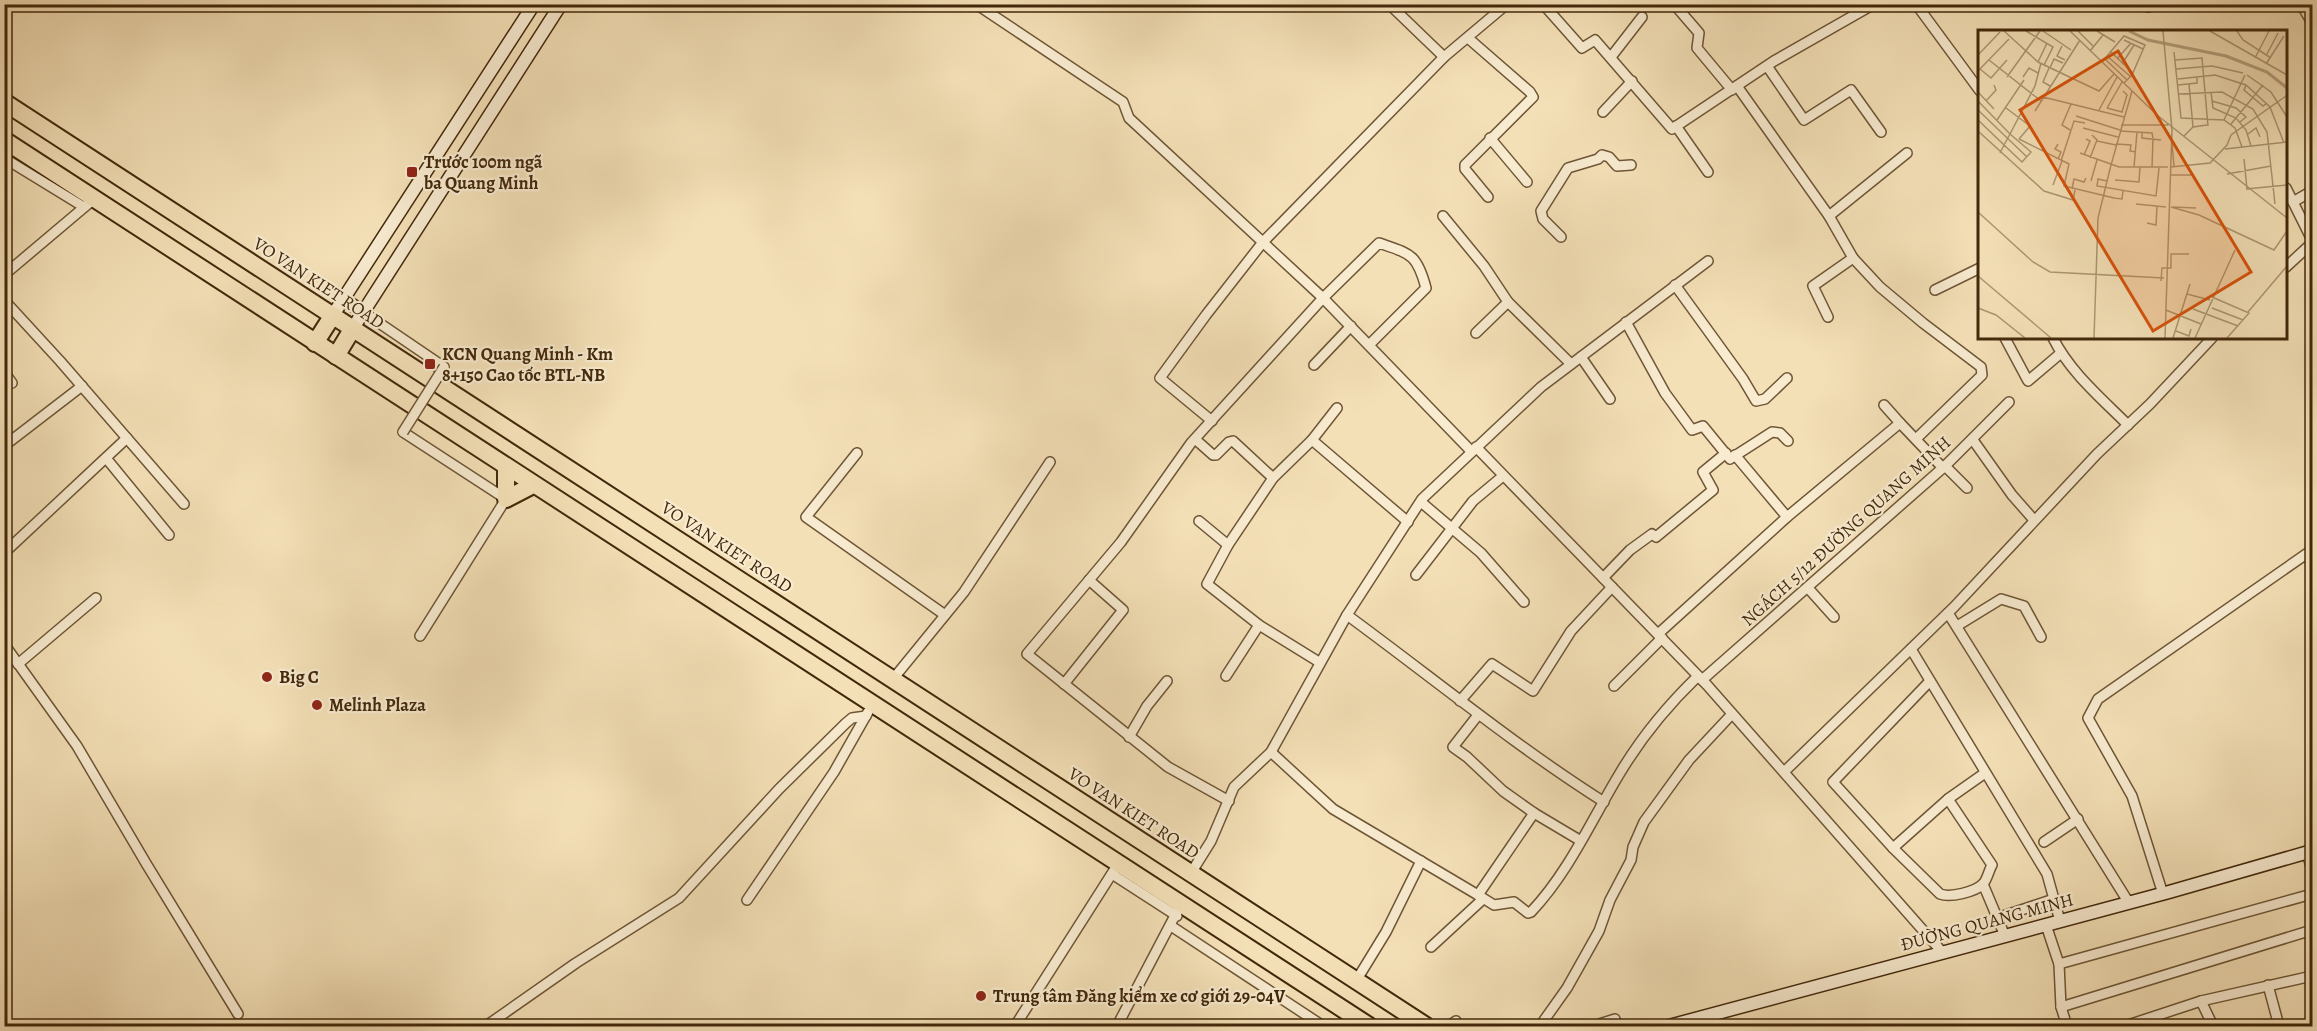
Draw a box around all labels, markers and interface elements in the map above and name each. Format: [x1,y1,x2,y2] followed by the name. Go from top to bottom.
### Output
[1978,30,2287,339] inset map
[423,150,543,195] place label: Trước 100m ngã ba Quang Minh
[405,165,419,179] marker: Trước 100m ngã ba Quang Minh
[248,231,389,334] street label: VO VAN KIET ROAD
[442,342,613,387] place label: KCN Quang Minh - Km 8+150 Cao tốc BTL-NB
[423,357,437,371] marker: KCN Quang Minh - Km 8+150 Cao tốc BTL-NB
[1736,430,1956,632] street label: NGÁCH 5/12 ĐƯỜNG QUANG MINH
[656,495,797,598] street label: VO VAN KIET ROAD
[279,665,319,689] place label: Big C
[260,670,274,684] marker: Big C
[329,693,426,717] place label: Melinh Plaza
[310,698,324,712] marker: Melinh Plaza
[1063,761,1204,864] street label: VO VAN KIET ROAD
[1898,887,2076,957] street label: ĐƯỜNG QUANG MINH
[993,984,1286,1008] place label: Trung tâm Đăng kiểm xe cơ giới 29-04V
[974,989,988,1003] marker: Trung tâm Đăng kiểm xe cơ giới 29-04V

